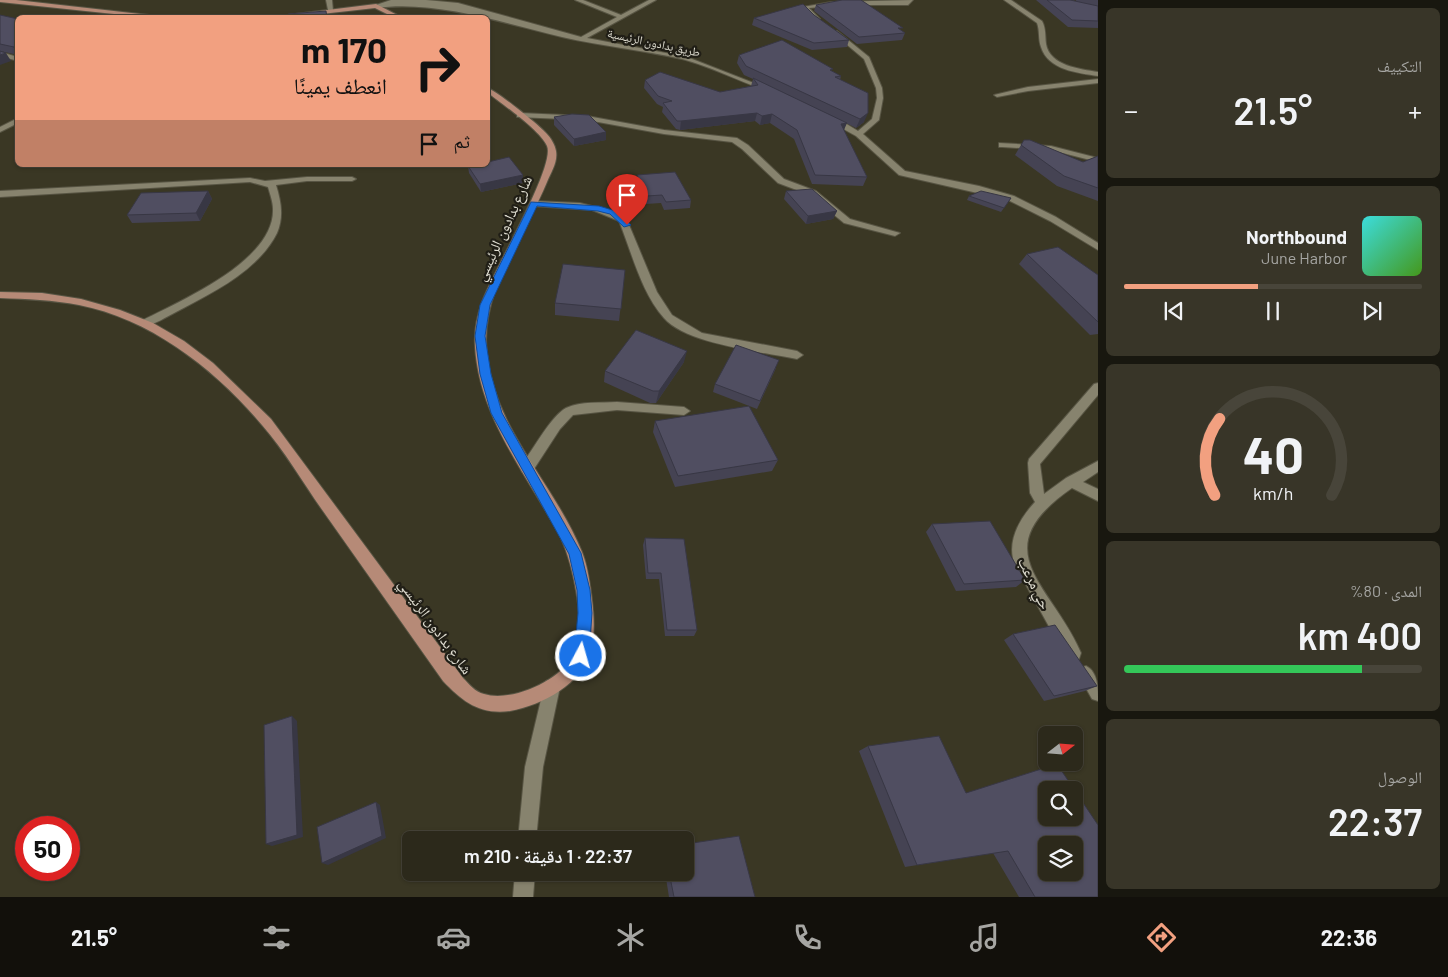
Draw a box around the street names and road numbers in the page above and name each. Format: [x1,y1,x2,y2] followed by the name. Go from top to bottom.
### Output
[606,25,702,60] street label: طريق بدادون الرئيسية
[471,172,539,285] street label: شارع بدادون الرئيسي
[1011,554,1055,614] street label: حي مرعب
[392,575,477,680] street label: شارع بدادون الرئيسي

